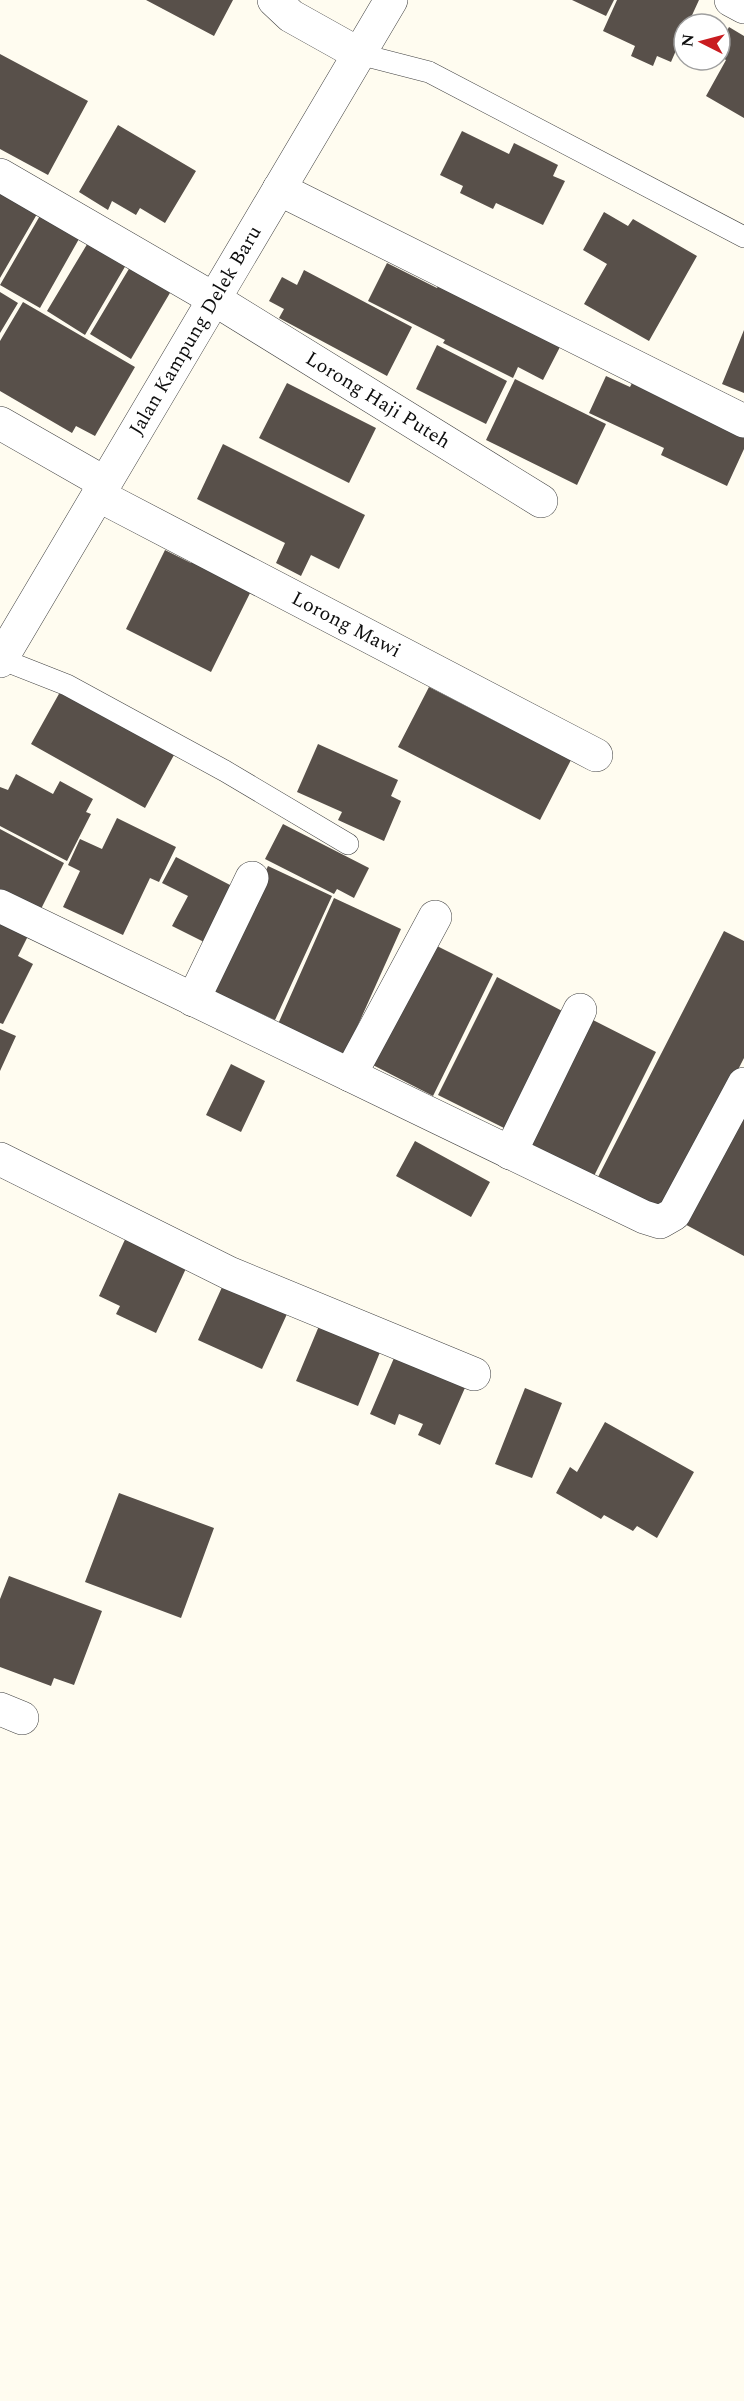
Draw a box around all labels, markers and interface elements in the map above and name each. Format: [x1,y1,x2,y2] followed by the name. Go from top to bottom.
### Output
[672,12,732,72] north arrow
[675,33,701,48] text: N
[122,220,269,441] street label: Jalan Kampung Delek Baru
[300,344,456,457] street label: Lorong Haji Puteh
[286,584,406,666] street label: Lorong Mawi

